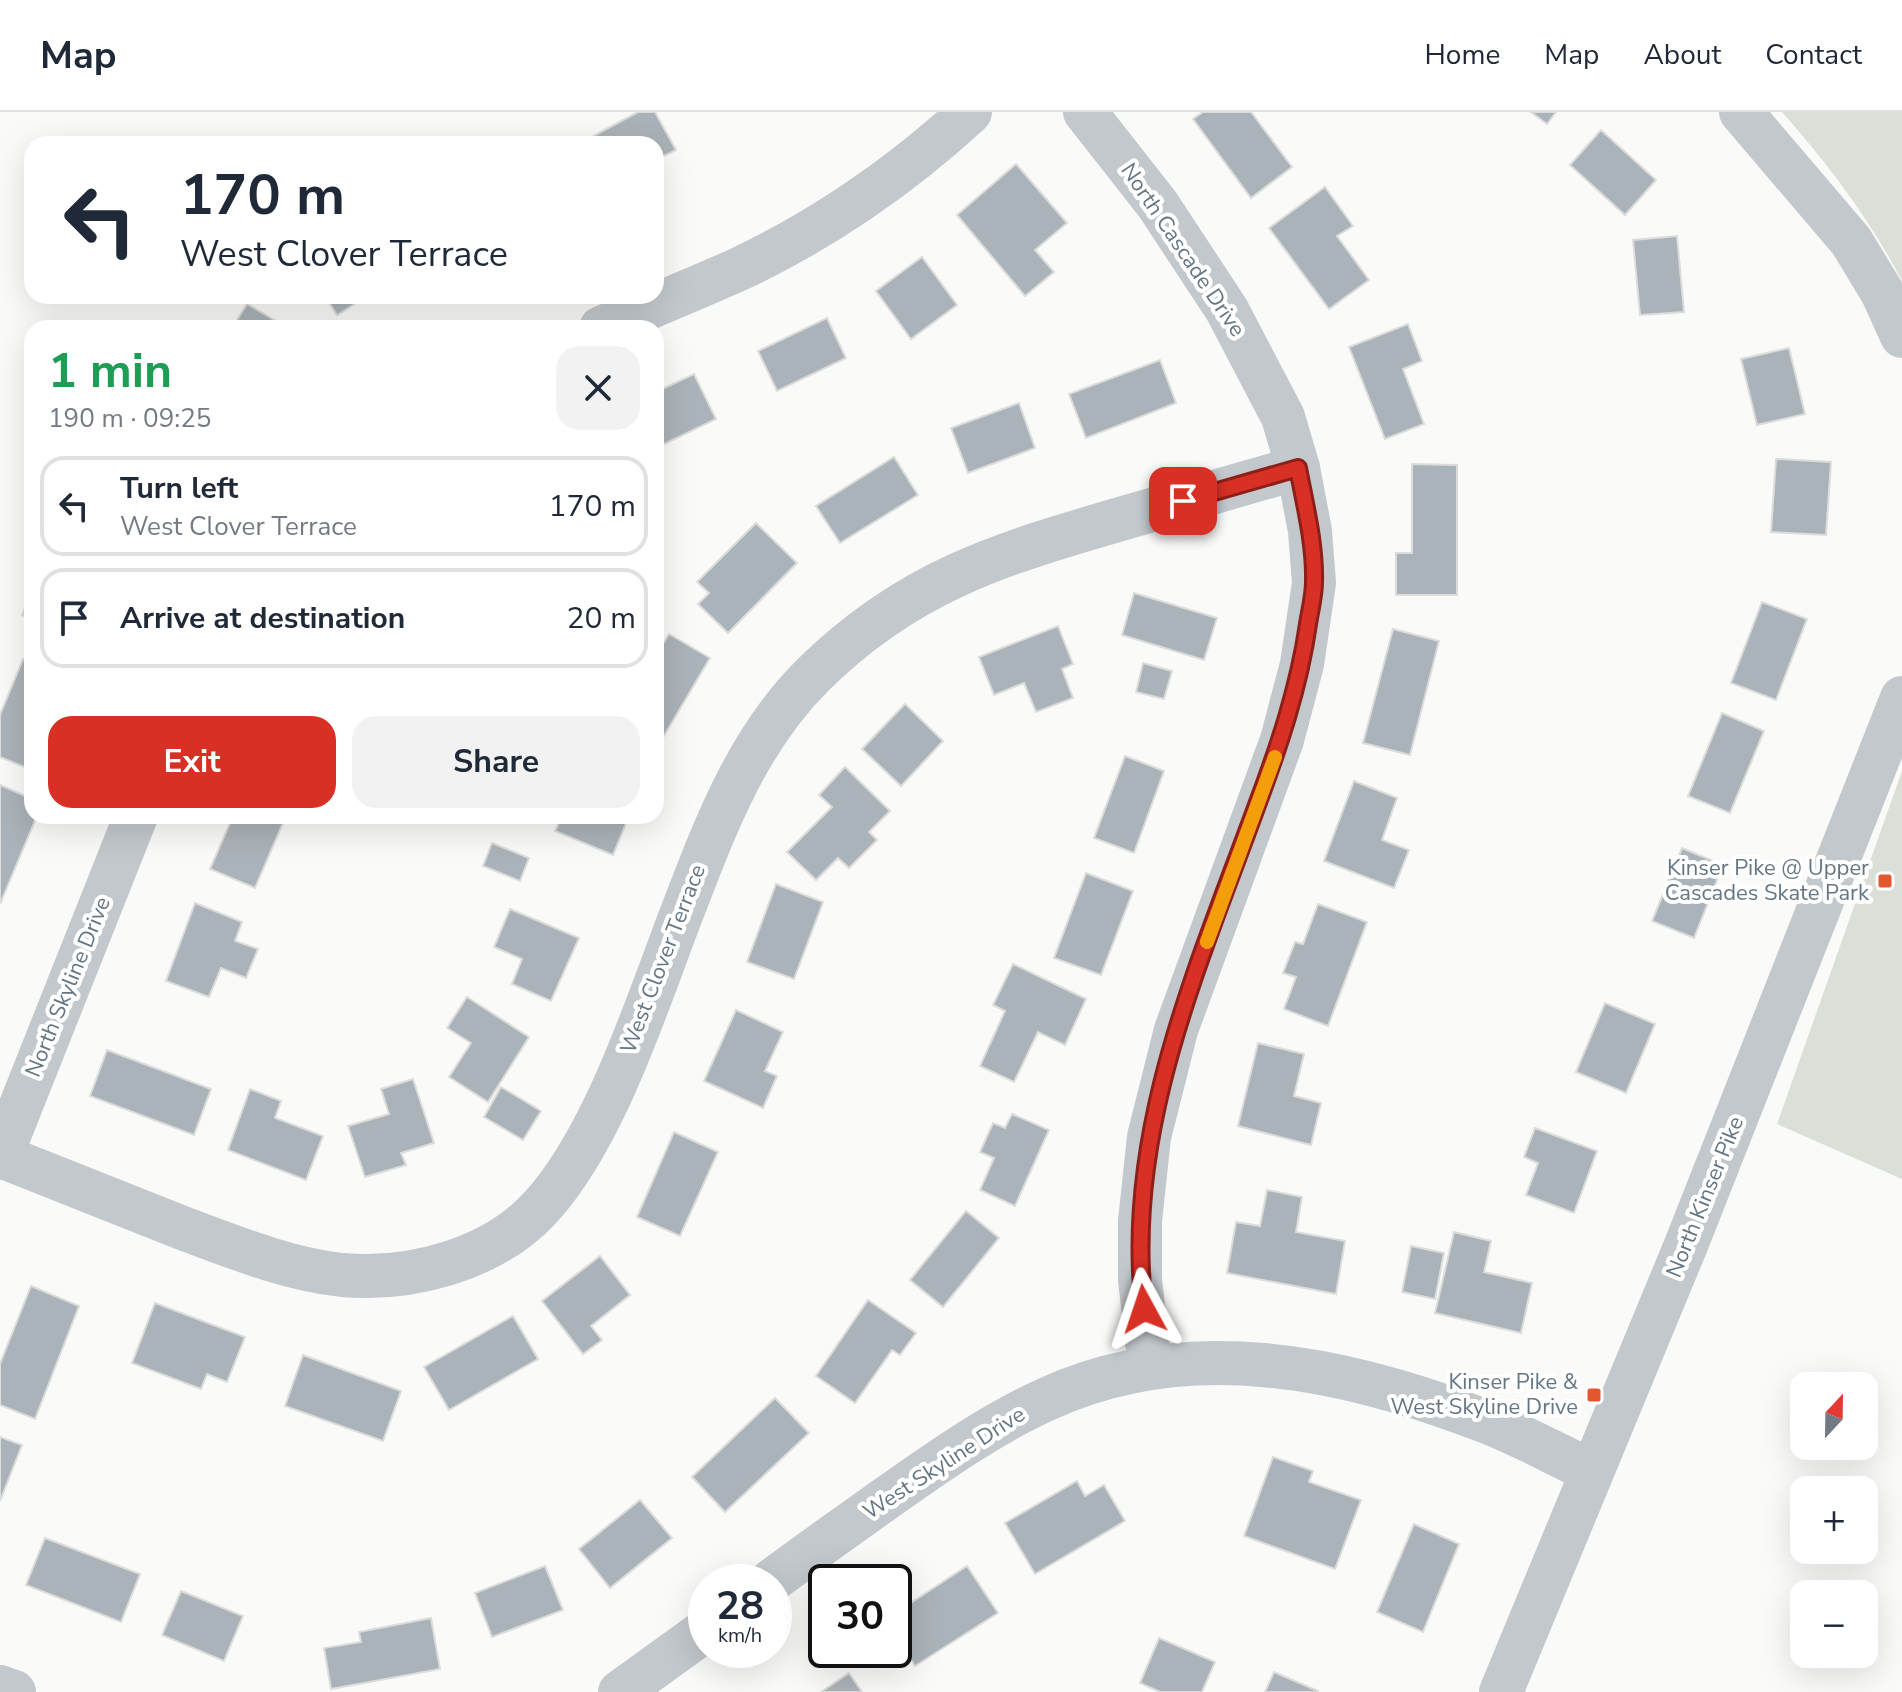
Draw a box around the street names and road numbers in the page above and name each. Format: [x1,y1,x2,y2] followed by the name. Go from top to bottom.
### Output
[1114,157,1252,343] street label: North Cascade Drive
[613,860,713,1058] street label: West Clover Terrace
[18,892,118,1082] street label: North Skyline Drive
[1659,1112,1751,1282] street label: North Kinser Pike
[857,1399,1031,1527] street label: West Skyline Drive

